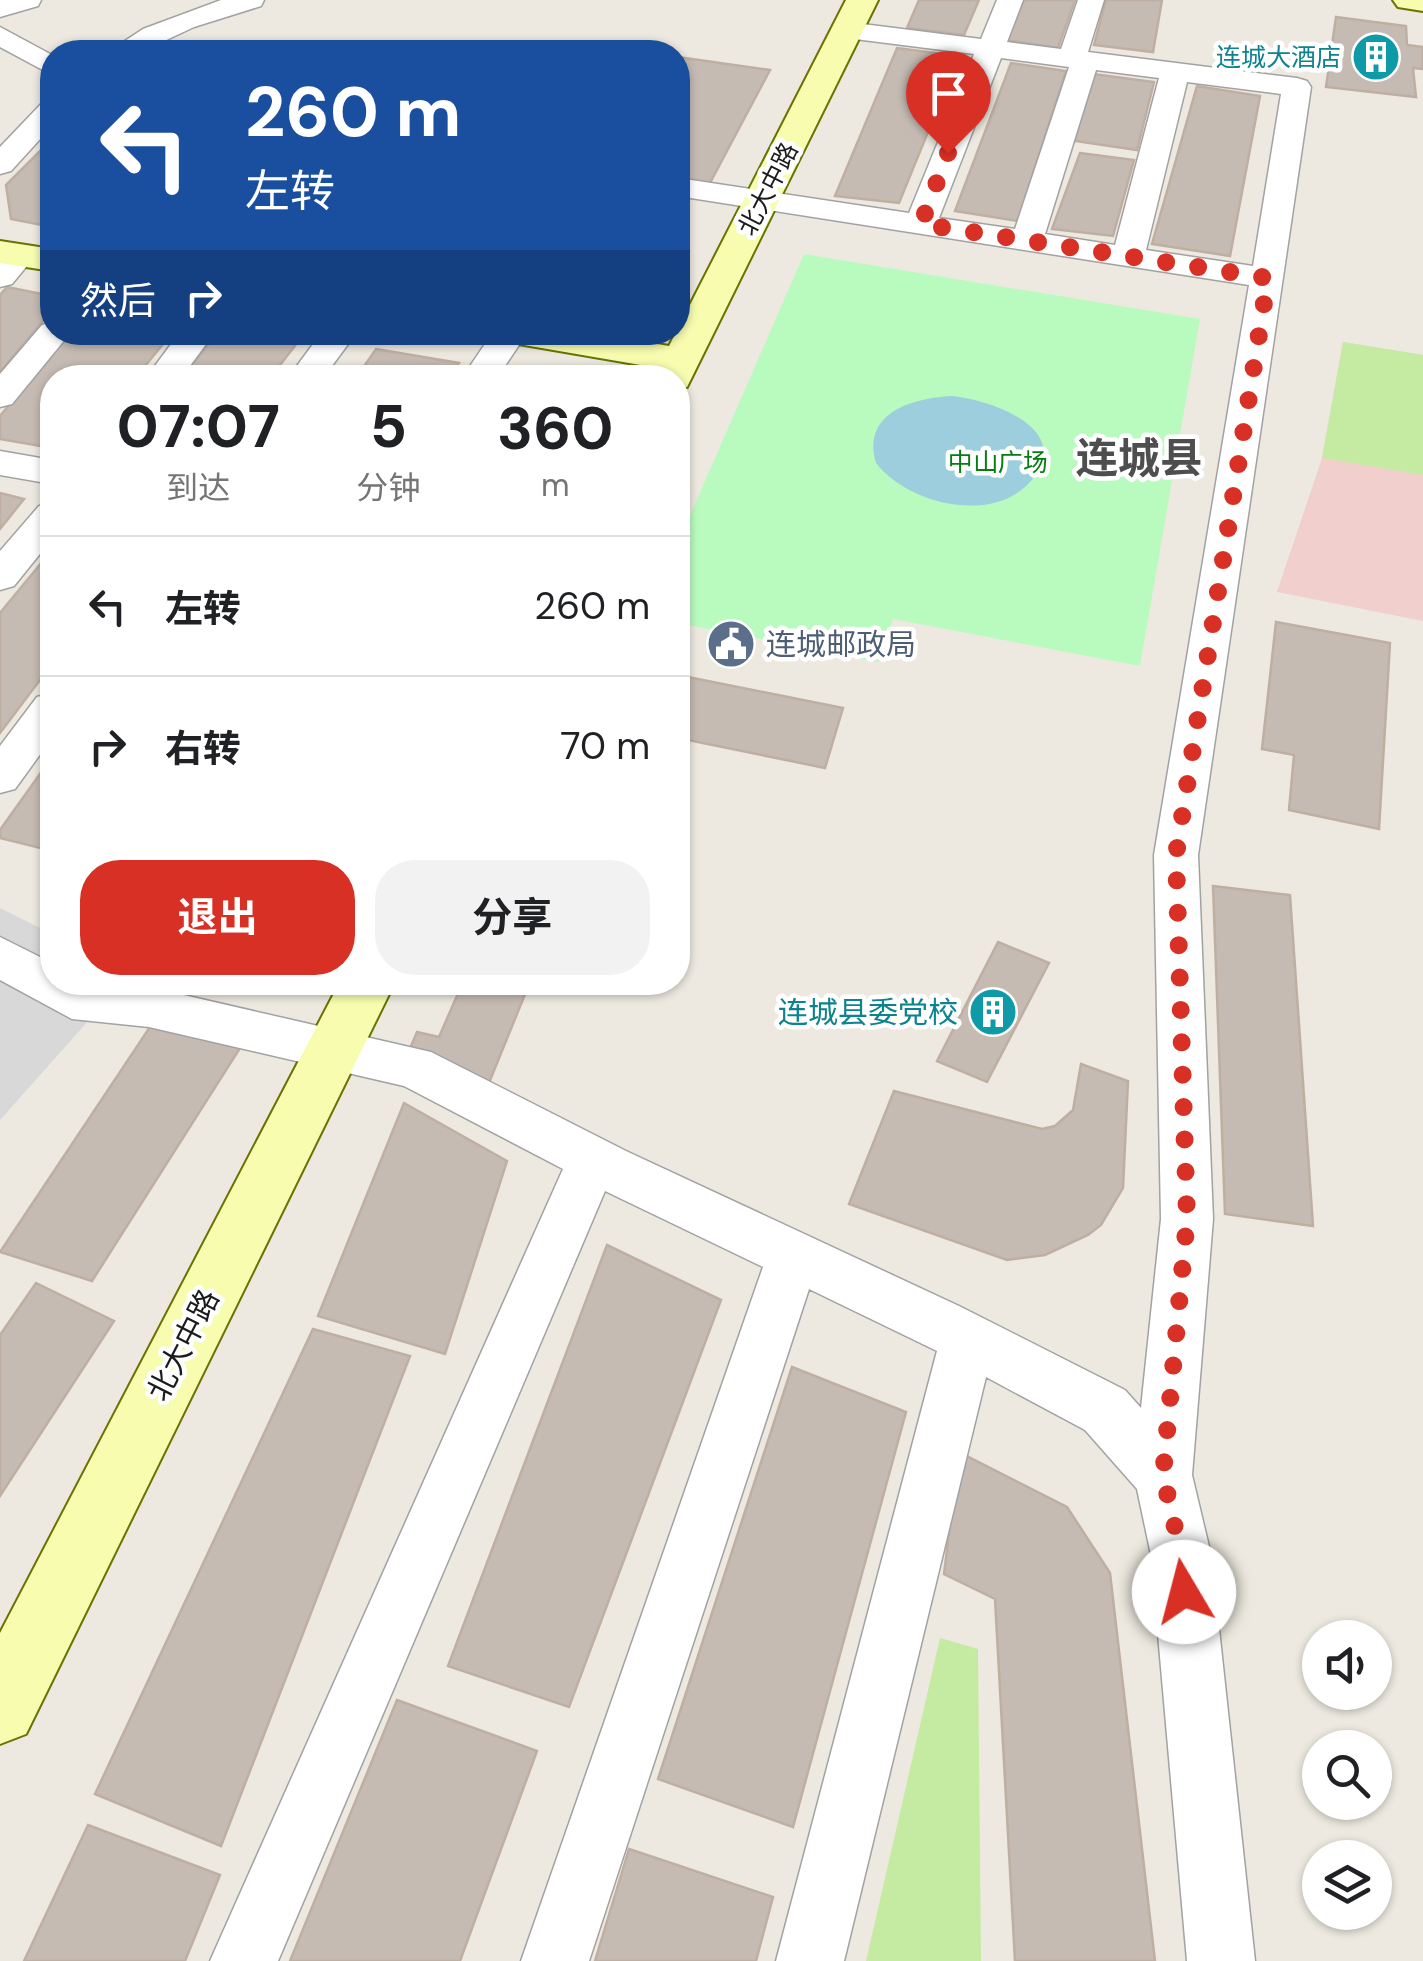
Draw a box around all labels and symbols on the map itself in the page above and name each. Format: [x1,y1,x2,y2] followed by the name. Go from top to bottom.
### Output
[1350,31,1402,83] building icon: 连城大酒店
[1216,41,1341,74] place label: 连城大酒店
[906,51,991,154] pin
[731,137,805,241] street label: 北大中路
[1076,431,1202,486] district label: 连城县
[948,446,1048,479] park label: 中山广场
[705,618,757,670] public building icon: 连城邮政局
[766,625,916,664] place label: 连城邮政局
[967,986,1019,1038] building icon: 连城县委党校
[778,993,958,1032] place label: 连城县委党校
[138,1283,228,1407] street label: 北大中路
[1132,1540,1236,1644] position arrow

